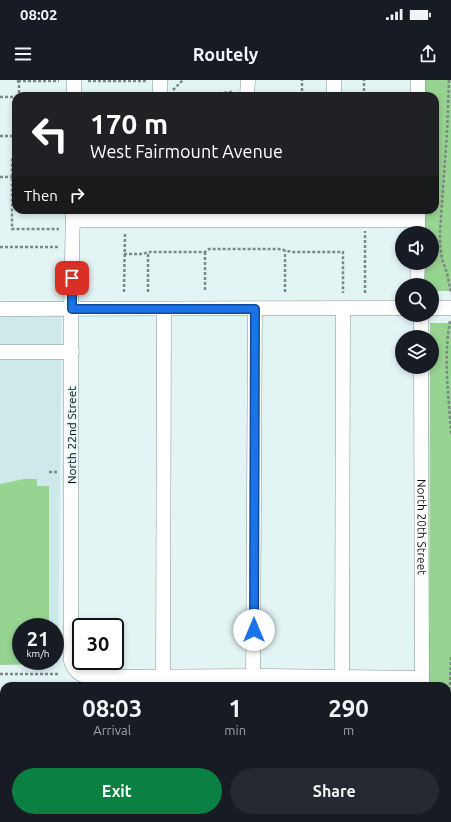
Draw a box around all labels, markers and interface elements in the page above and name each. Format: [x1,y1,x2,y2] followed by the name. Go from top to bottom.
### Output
[20,6,58,23] text: 08:02
[12,43,34,65] icon: menu
[417,43,439,65] icon: share
[193,44,258,64] text: Routely
[24,108,76,160] icon: left
[90,108,168,139] text: 170 m
[90,141,283,161] text: West Fairmount Avenue
[66,184,88,206] icon: right
[24,187,58,204] text: Then
[395,226,439,374] map controls
[395,226,439,270] button: sound
[55,261,89,295] pin
[61,267,83,289] icon: arrive
[395,278,439,322] button: search
[395,330,439,374] button: layers
[65,386,78,484] street label: North 22nd Street
[415,479,429,575] street label: North 20th Street
[233,609,275,651] position arrow
[72,618,124,670] speed limit sign: 30
[27,627,49,650] text: 21
[26,648,50,659] text: km/h
[82,695,142,722] text: 08:03
[228,695,242,722] text: 1
[328,695,369,722] text: 290
[93,723,131,737] text: Arrival
[224,723,246,737] text: min
[343,723,354,737] text: m
[12,768,222,814] button: Exit
[230,768,439,814] button: Share

